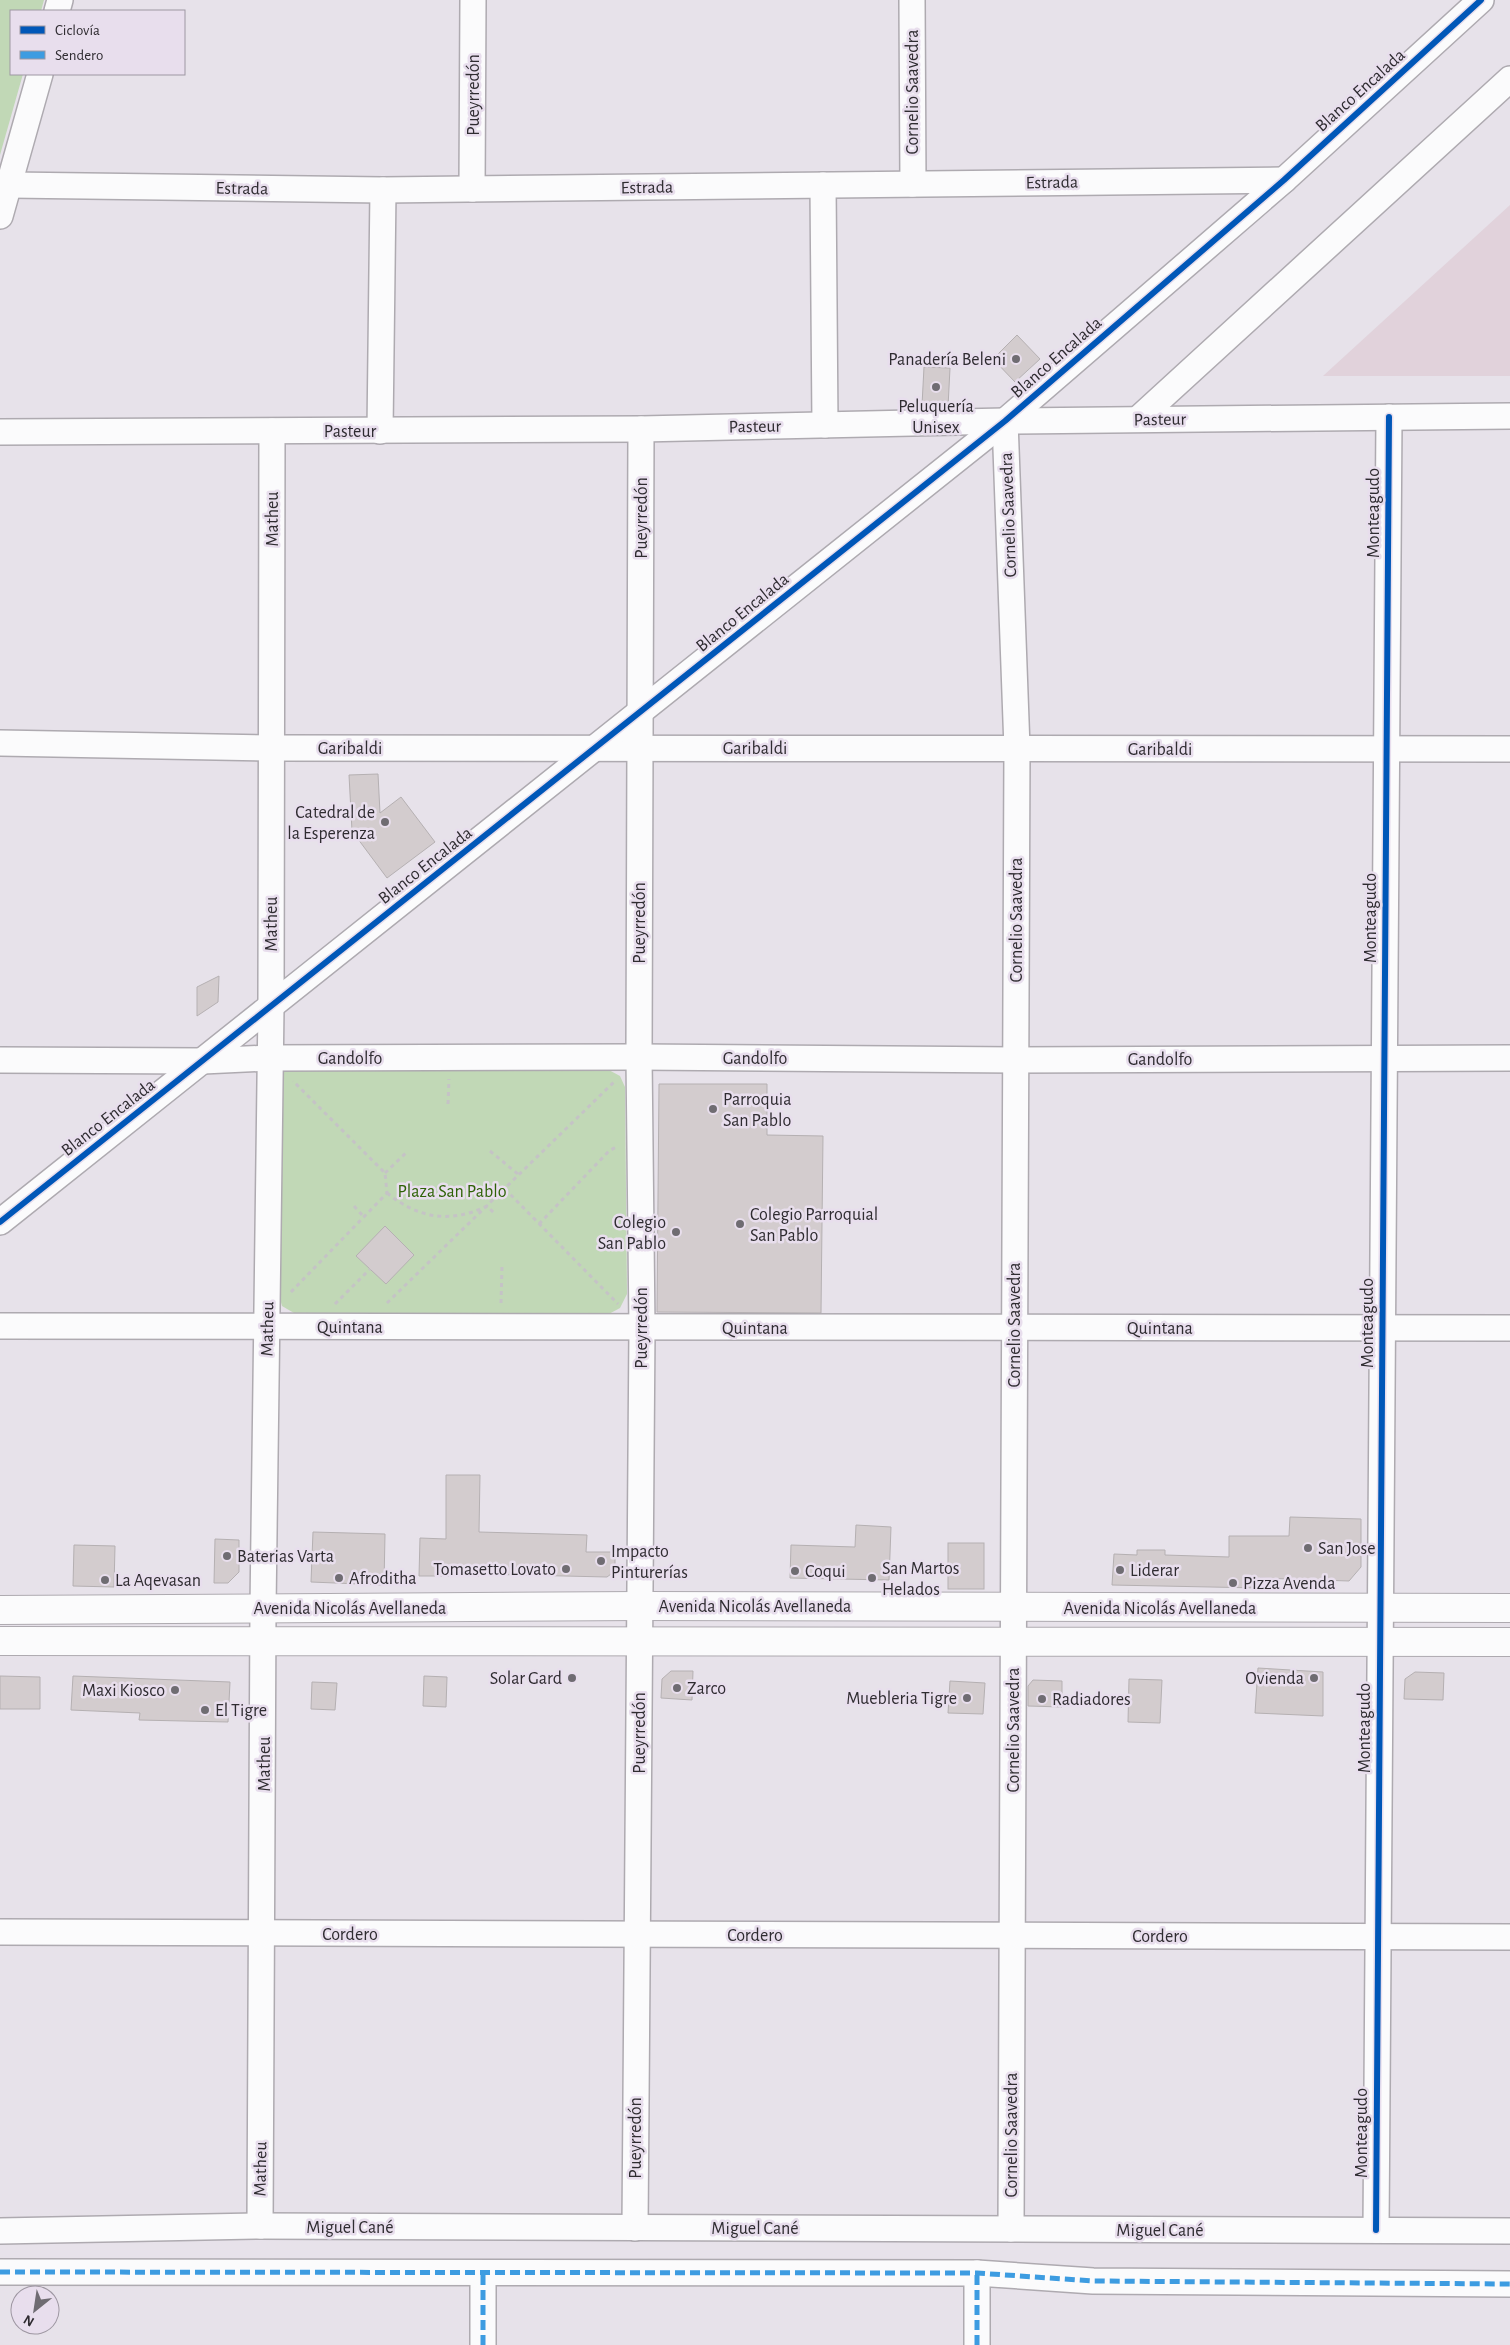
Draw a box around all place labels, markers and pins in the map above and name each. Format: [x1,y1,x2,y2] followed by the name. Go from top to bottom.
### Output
[888,351,1006,369] place label: Panadería Beleni
[1010,353,1022,365] marker: Panadería Beleni
[930,381,942,393] marker: Peluquería Unisex
[898,398,974,437] place label: Peluquería Unisex
[287,804,375,843] place label: Catedral de la Esperenza
[379,816,391,828] marker: Catedral de la Esperenza
[723,1091,792,1130] place label: Parroquia San Pablo
[707,1103,719,1115] marker: Parroquia San Pablo
[750,1206,878,1245] place label: Colegio Parroquial San Pablo
[598,1214,666,1253] place label: Colegio San Pablo
[734,1218,746,1230] marker: Colegio Parroquial San Pablo
[670,1226,682,1238] marker: Colegio San Pablo
[1318,1540,1376,1558] place label: San Jose
[1302,1542,1314,1554] marker: San Jose
[611,1543,688,1582] place label: Impacto Pinturerías
[237,1548,334,1566] place label: Baterias Varta
[221,1550,233,1562] marker: Baterias Varta
[595,1555,607,1567] marker: Impacto Pinturerías
[882,1560,960,1599] place label: San Martos Helados
[433,1561,556,1579] place label: Tomasetto Lovato
[1130,1562,1179,1580] place label: Liderar
[560,1563,572,1575] marker: Tomasetto Lovato
[805,1563,846,1581] place label: Coqui
[1114,1564,1126,1576] marker: Liderar
[789,1565,801,1577] marker: Coqui
[349,1570,417,1588] place label: Afroditha
[115,1572,201,1590] place label: La Aqevasan
[333,1572,345,1584] marker: Afroditha
[866,1572,878,1584] marker: San Martos Helados
[99,1574,111,1586] marker: La Aqevasan
[1243,1575,1335,1593] place label: Pizza Avenda
[1227,1577,1239,1589] marker: Pizza Avenda
[490,1670,562,1688] place label: Solar Gard
[1245,1670,1304,1688] place label: Ovienda
[566,1672,578,1684] marker: Solar Gard
[1308,1672,1320,1684] marker: Ovienda
[687,1680,726,1698] place label: Zarco
[82,1682,165,1700] place label: Maxi Kiosco
[671,1682,683,1694] marker: Zarco
[169,1684,181,1696] marker: Maxi Kiosco
[846,1690,957,1708] place label: Muebleria Tigre
[1052,1691,1131,1709] place label: Radiadores
[961,1692,973,1704] marker: Muebleria Tigre
[1036,1693,1048,1705] marker: Radiadores
[215,1702,267,1720] place label: El Tigre
[199,1704,211,1716] marker: El Tigre

